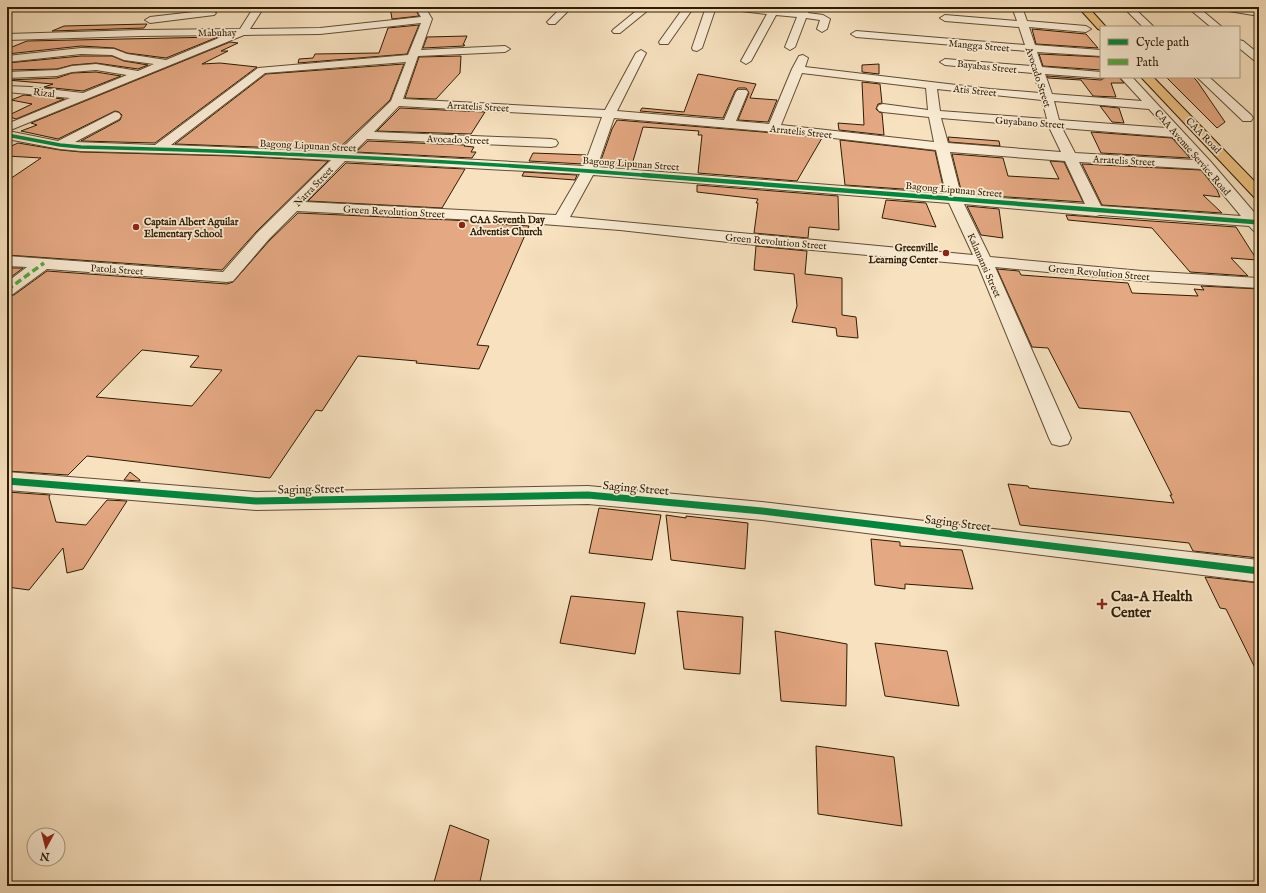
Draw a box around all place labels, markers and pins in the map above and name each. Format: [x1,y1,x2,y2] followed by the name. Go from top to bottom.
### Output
[469,214,546,239] place label: CAA Seventh Day Adventist Church
[144,216,239,241] place label: Captain Albert Aguilar Elementary School
[457,220,467,230] marker: CAA Seventh Day Adventist Church
[131,222,141,232] marker: Captain Albert Aguilar Elementary School
[868,242,938,267] place label: Greenville Learning Center
[941,248,951,258] marker: Greenville Learning Center
[1111,588,1193,622] place label: Caa-A Health Center
[1096,598,1108,610] marker: Caa-A Health Center

